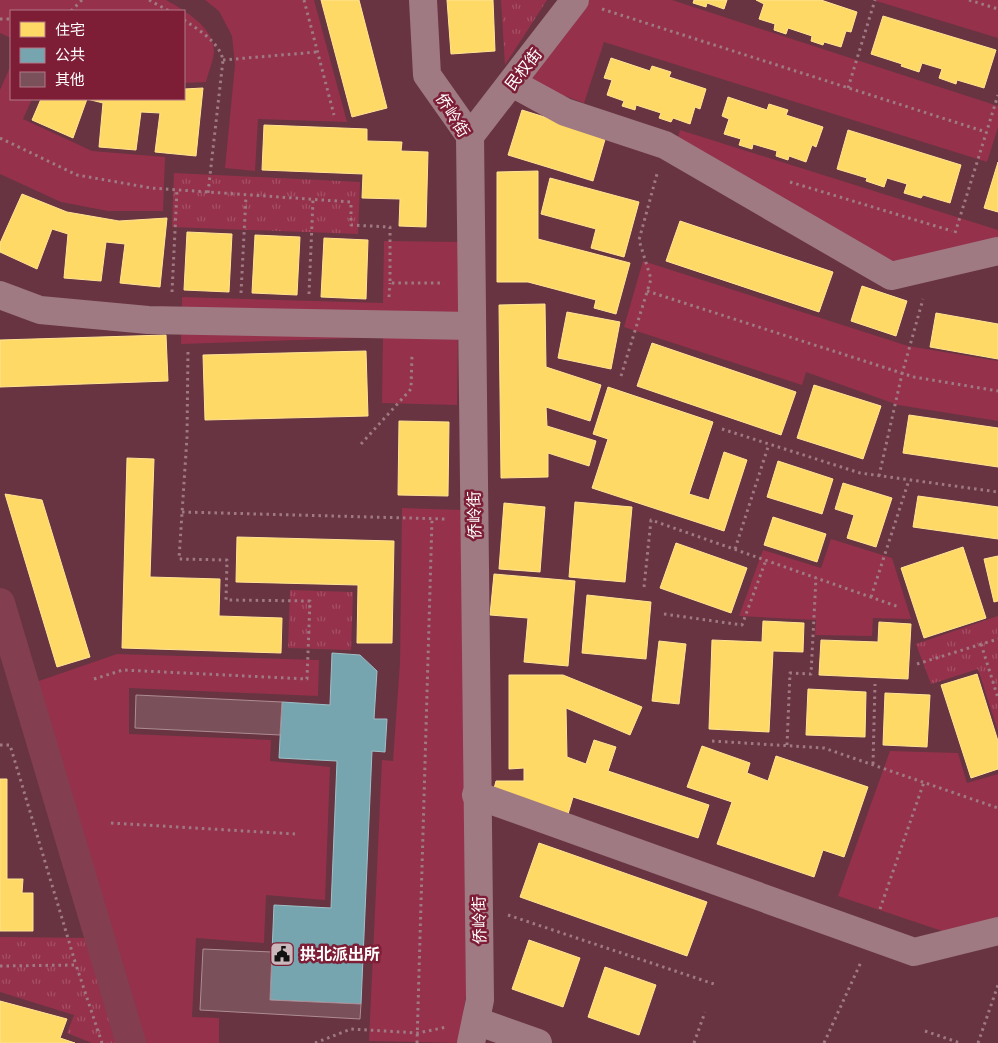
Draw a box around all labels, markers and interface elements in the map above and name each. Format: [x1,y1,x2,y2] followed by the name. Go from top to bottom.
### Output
[10,10,185,100] legend
[55,19,85,40] text: 住宅
[500,43,546,95] street label: 民权街
[55,44,85,65] text: 公共
[55,69,85,90] text: 其他
[431,89,475,141] street label: 侨岭街
[463,491,485,539] street label: 侨岭街
[468,896,490,944] street label: 侨岭街
[269,941,295,967] public building icon: 拱北派出所
[300,943,380,965] place label: 拱北派出所

